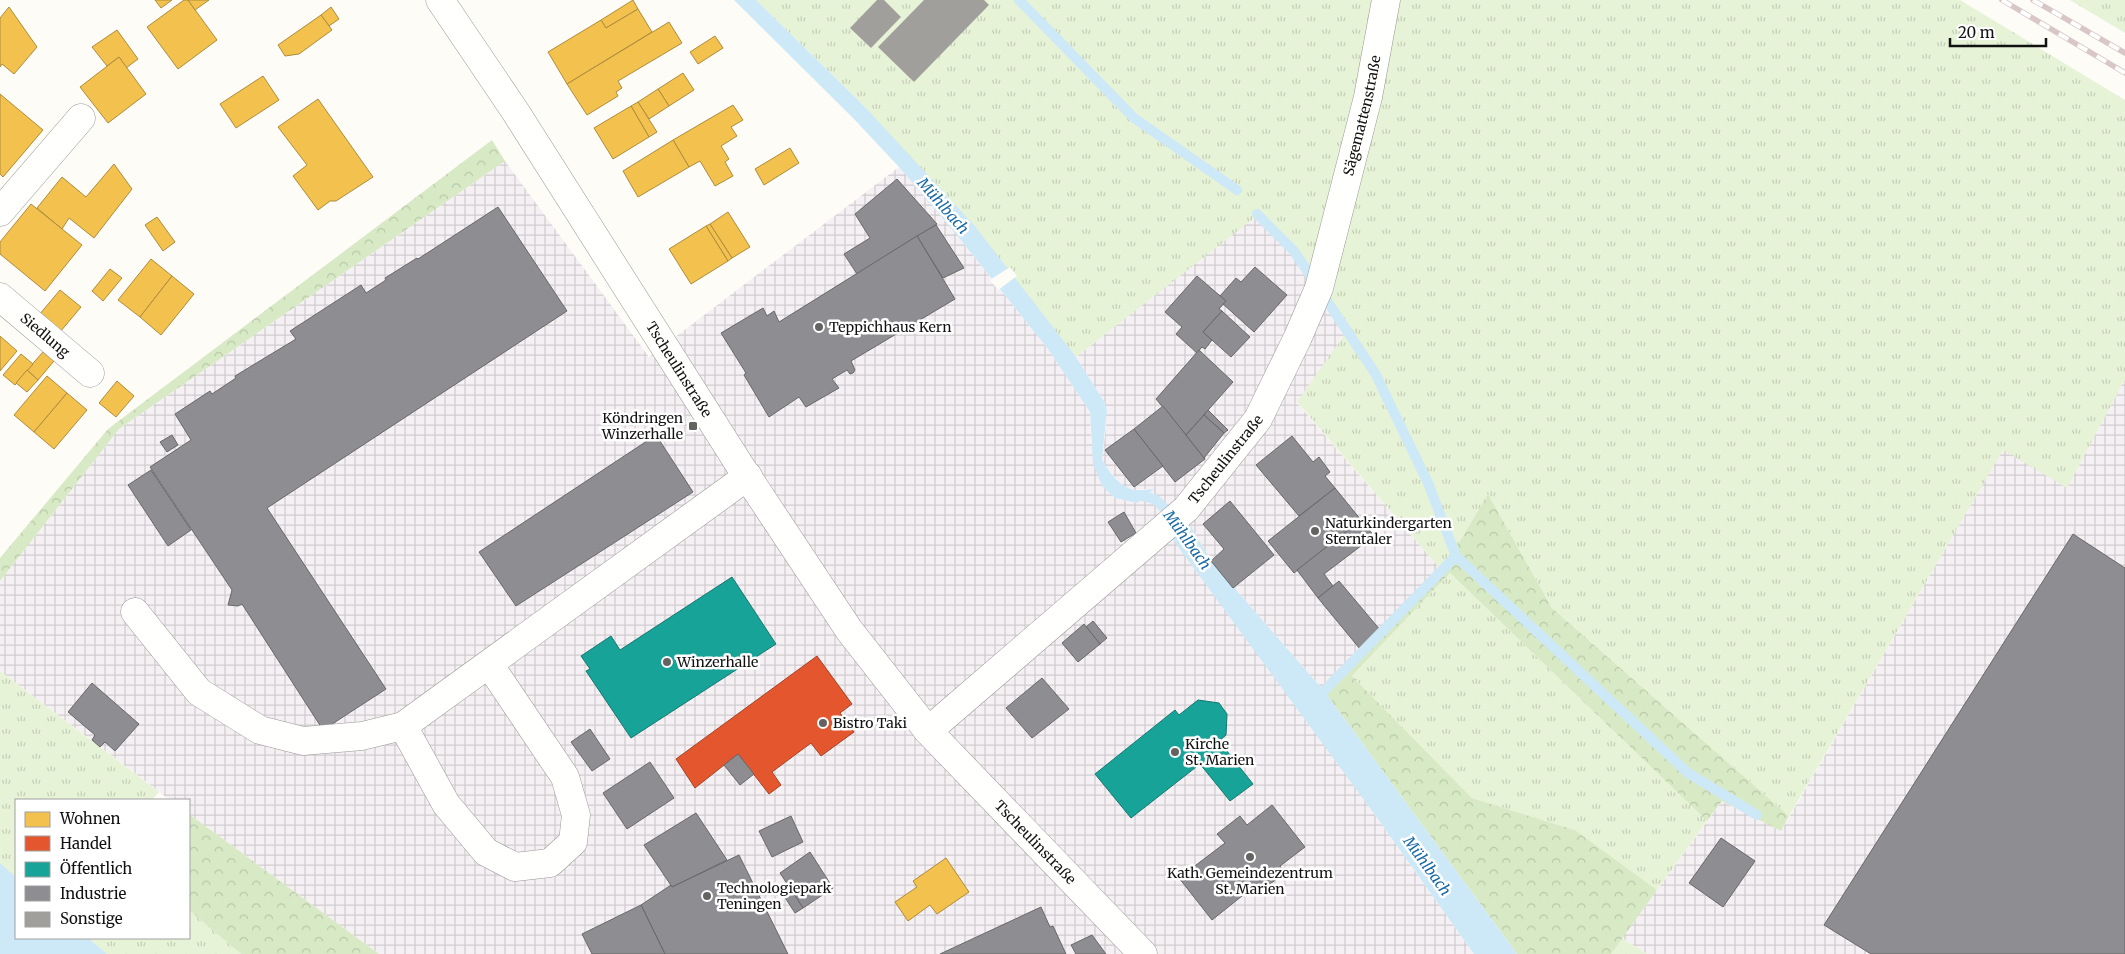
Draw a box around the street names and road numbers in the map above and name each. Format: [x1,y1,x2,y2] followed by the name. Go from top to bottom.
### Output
[1339,54,1385,178] street label: Sägemattenstraße
[17,309,74,361] street label: Siedlung
[642,318,716,420] street label: Tscheulinstraße
[1185,411,1267,508] street label: Tscheulinstraße
[991,797,1080,888] street label: Tscheulinstraße

